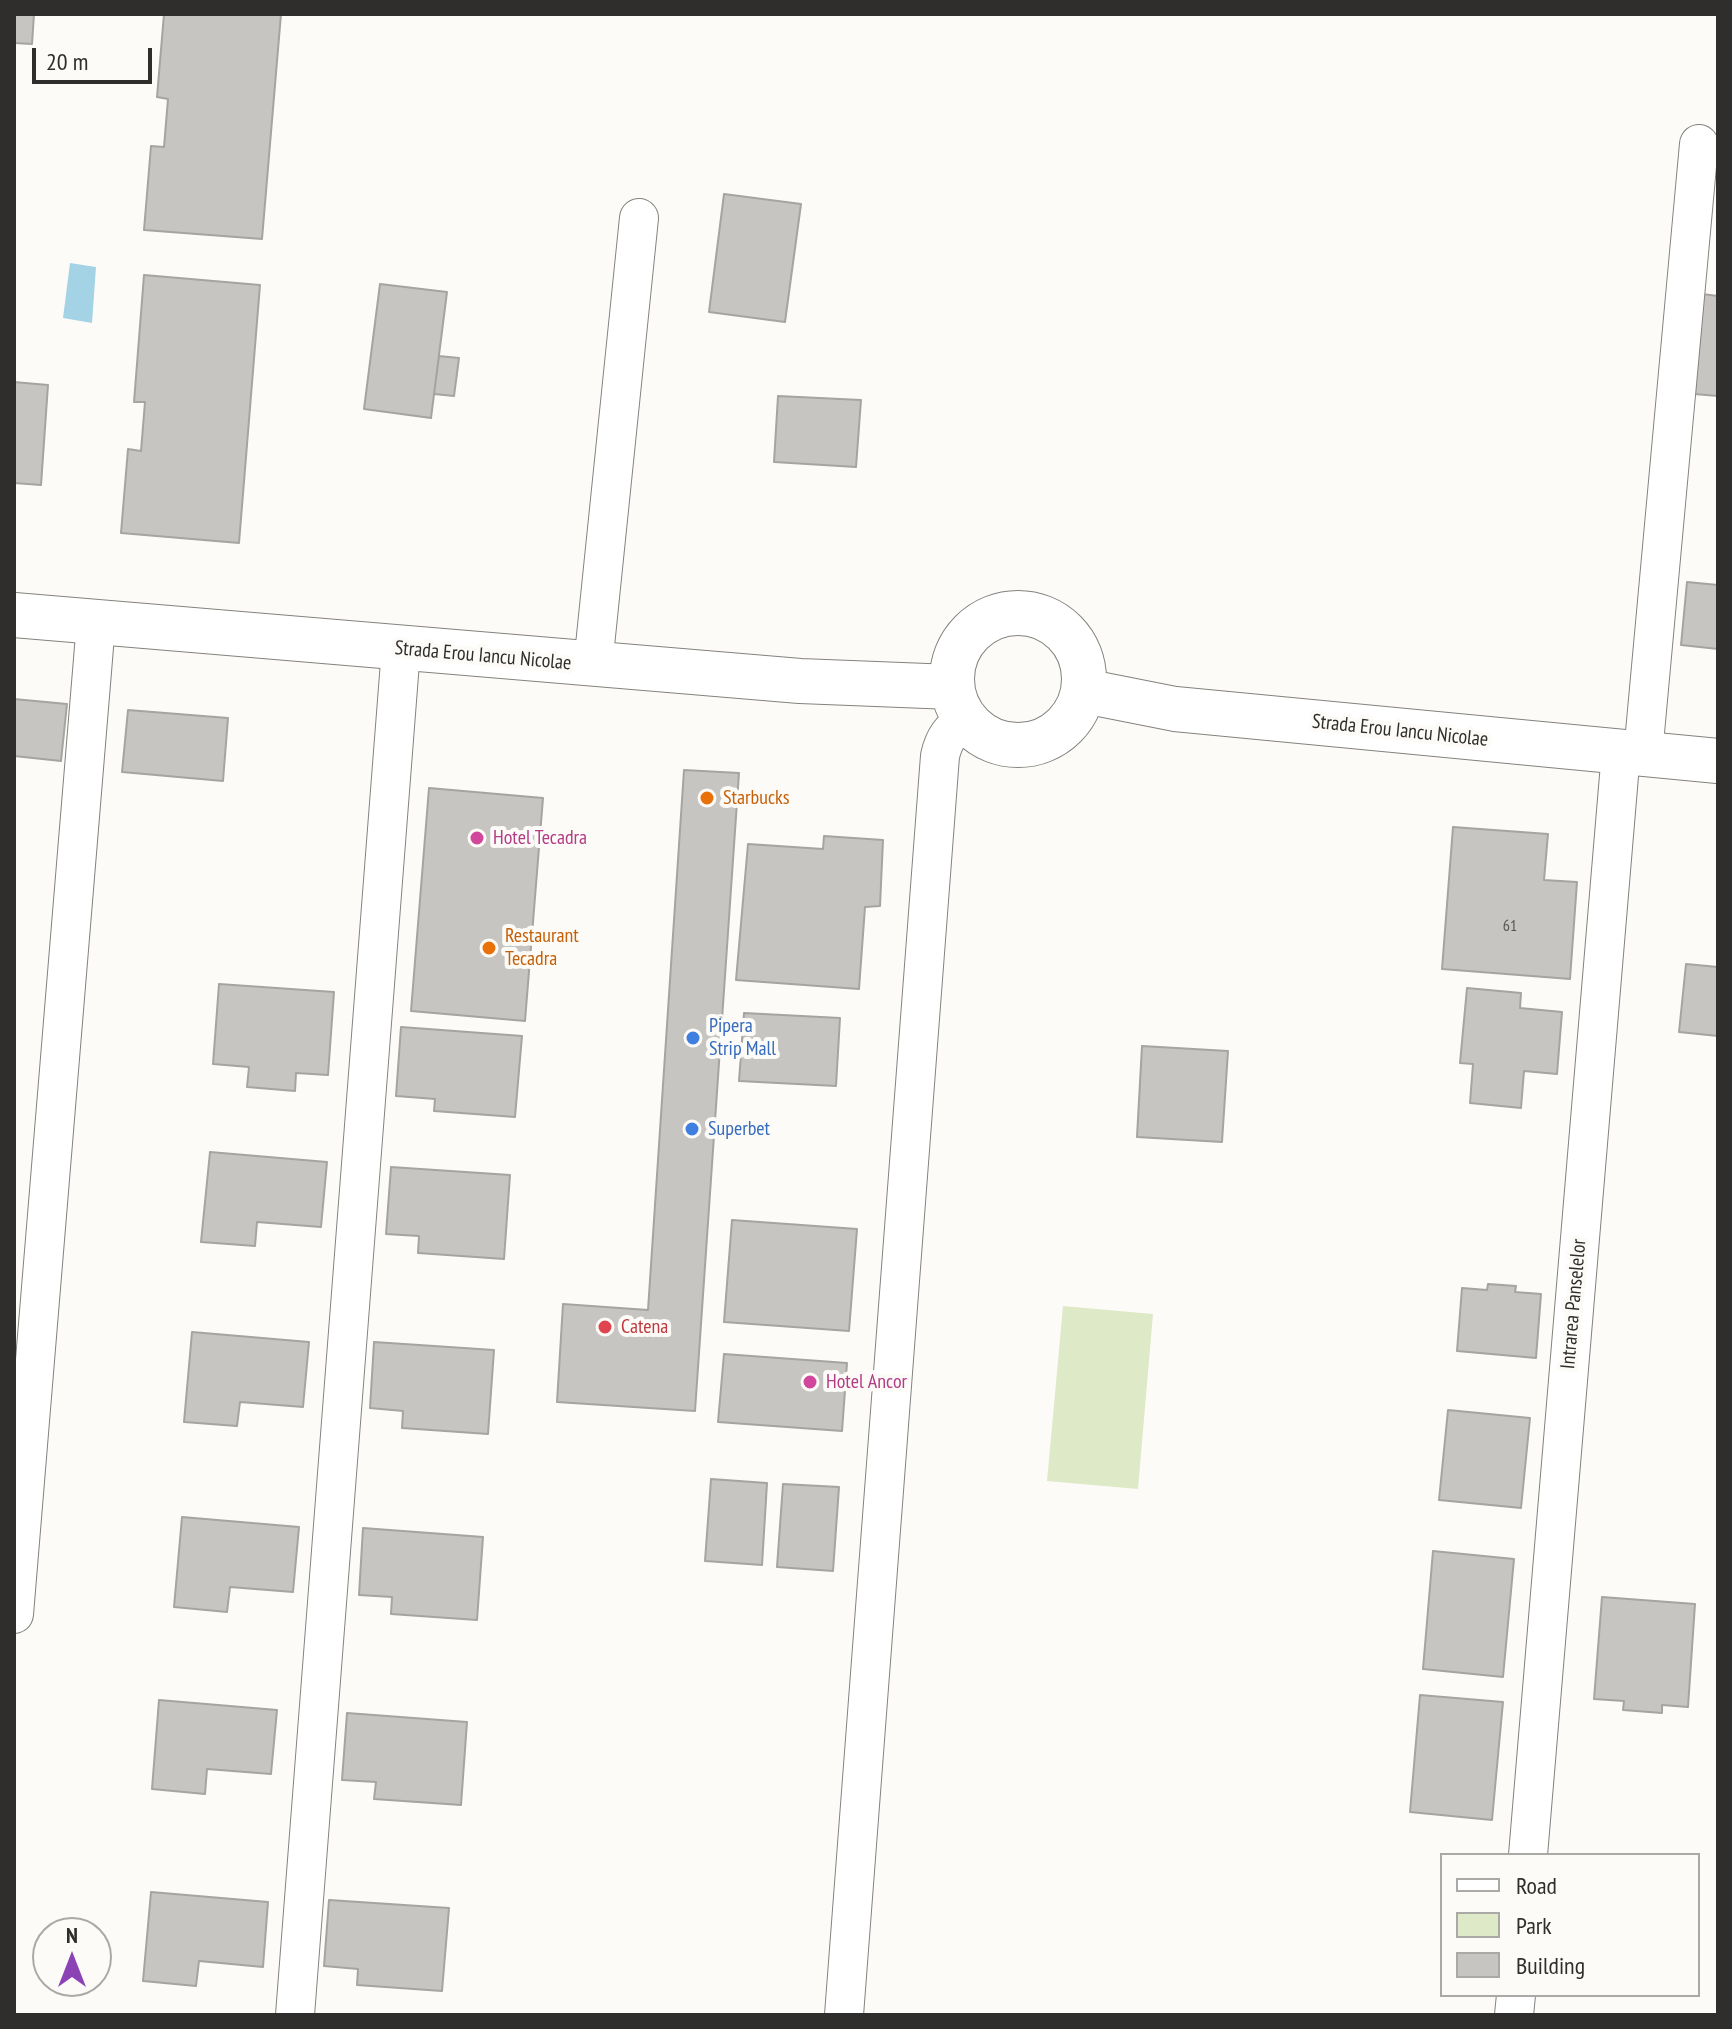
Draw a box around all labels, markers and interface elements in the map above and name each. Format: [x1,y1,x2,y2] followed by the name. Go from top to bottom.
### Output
[36,32,156,82] scale bar
[46,46,88,77] text: 20 m
[394,636,572,676] street label: Strada Erou Iancu Nicolae
[1311,710,1489,752] street label: Strada Erou Iancu Nicolae
[723,786,790,810] place label: Starbucks
[698,789,716,807] marker: Starbucks
[493,826,587,850] place label: Hotel Tecadra
[468,829,486,847] marker: Hotel Tecadra
[1503,916,1517,936] house number: 61
[505,924,579,971] place label: Restaurant Tecadra
[480,939,498,957] marker: Restaurant Tecadra
[709,1014,776,1061] place label: Pipera Strip Mall
[684,1029,702,1047] marker: Pipera Strip Mall
[708,1117,770,1141] place label: Superbet
[683,1120,701,1138] marker: Superbet
[1556,1238,1592,1370] street label: Intrarea Panselelor
[621,1315,668,1339] place label: Catena
[596,1318,614,1336] marker: Catena
[826,1370,907,1394] place label: Hotel Ancor
[801,1373,819,1391] marker: Hotel Ancor
[1440,1853,1700,1997] legend
[1516,1870,1557,1901] text: Road
[1516,1910,1552,1941] text: Park
[32,1917,112,1997] north arrow
[66,1921,78,1949] text: N
[1516,1950,1585,1981] text: Building

